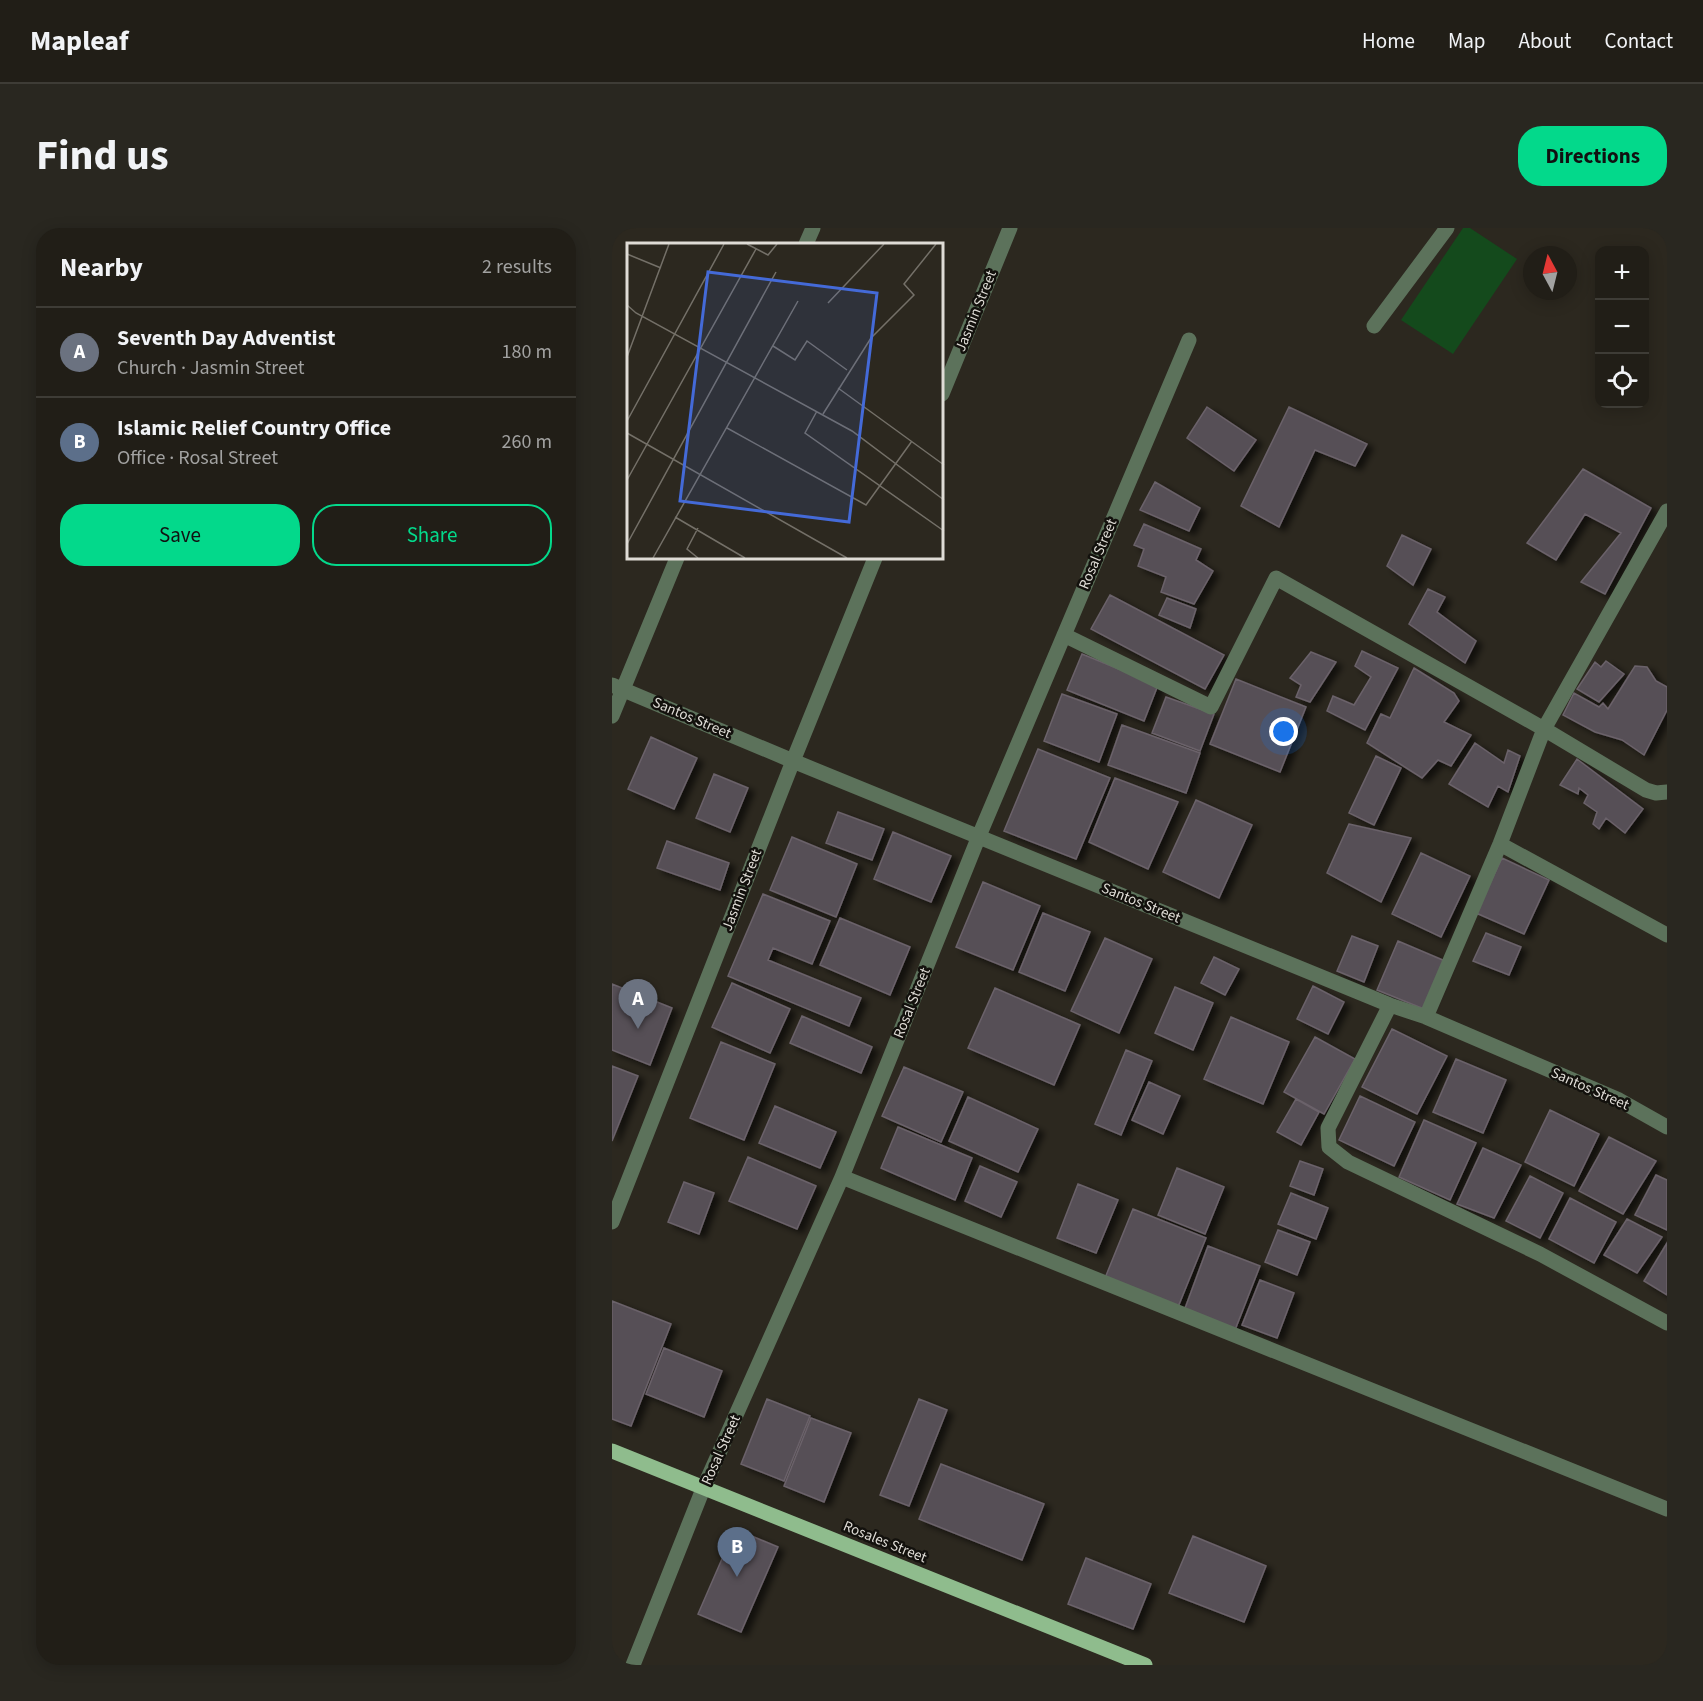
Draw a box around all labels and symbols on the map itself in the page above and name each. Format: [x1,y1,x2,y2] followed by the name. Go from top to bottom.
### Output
[627,243,944,560] inset map
[1523,246,1577,300] north arrow
[950,267,1002,355] street label: Jasmin Street
[1074,516,1122,592] street label: Rosal Street
[649,692,735,744] street label: Santos Street
[1269,717,1298,746] your location
[717,846,767,934] street label: Jasmin Street
[1098,878,1184,928] street label: Santos Street
[888,964,936,1042] street label: Rosal Street
[618,980,658,1029] pin: A
[1548,1062,1632,1116] street label: Santos Street
[696,1412,746,1488] street label: Rosal Street
[840,1516,930,1568] street label: Rosales Street
[718,1528,756,1577] pin: B

